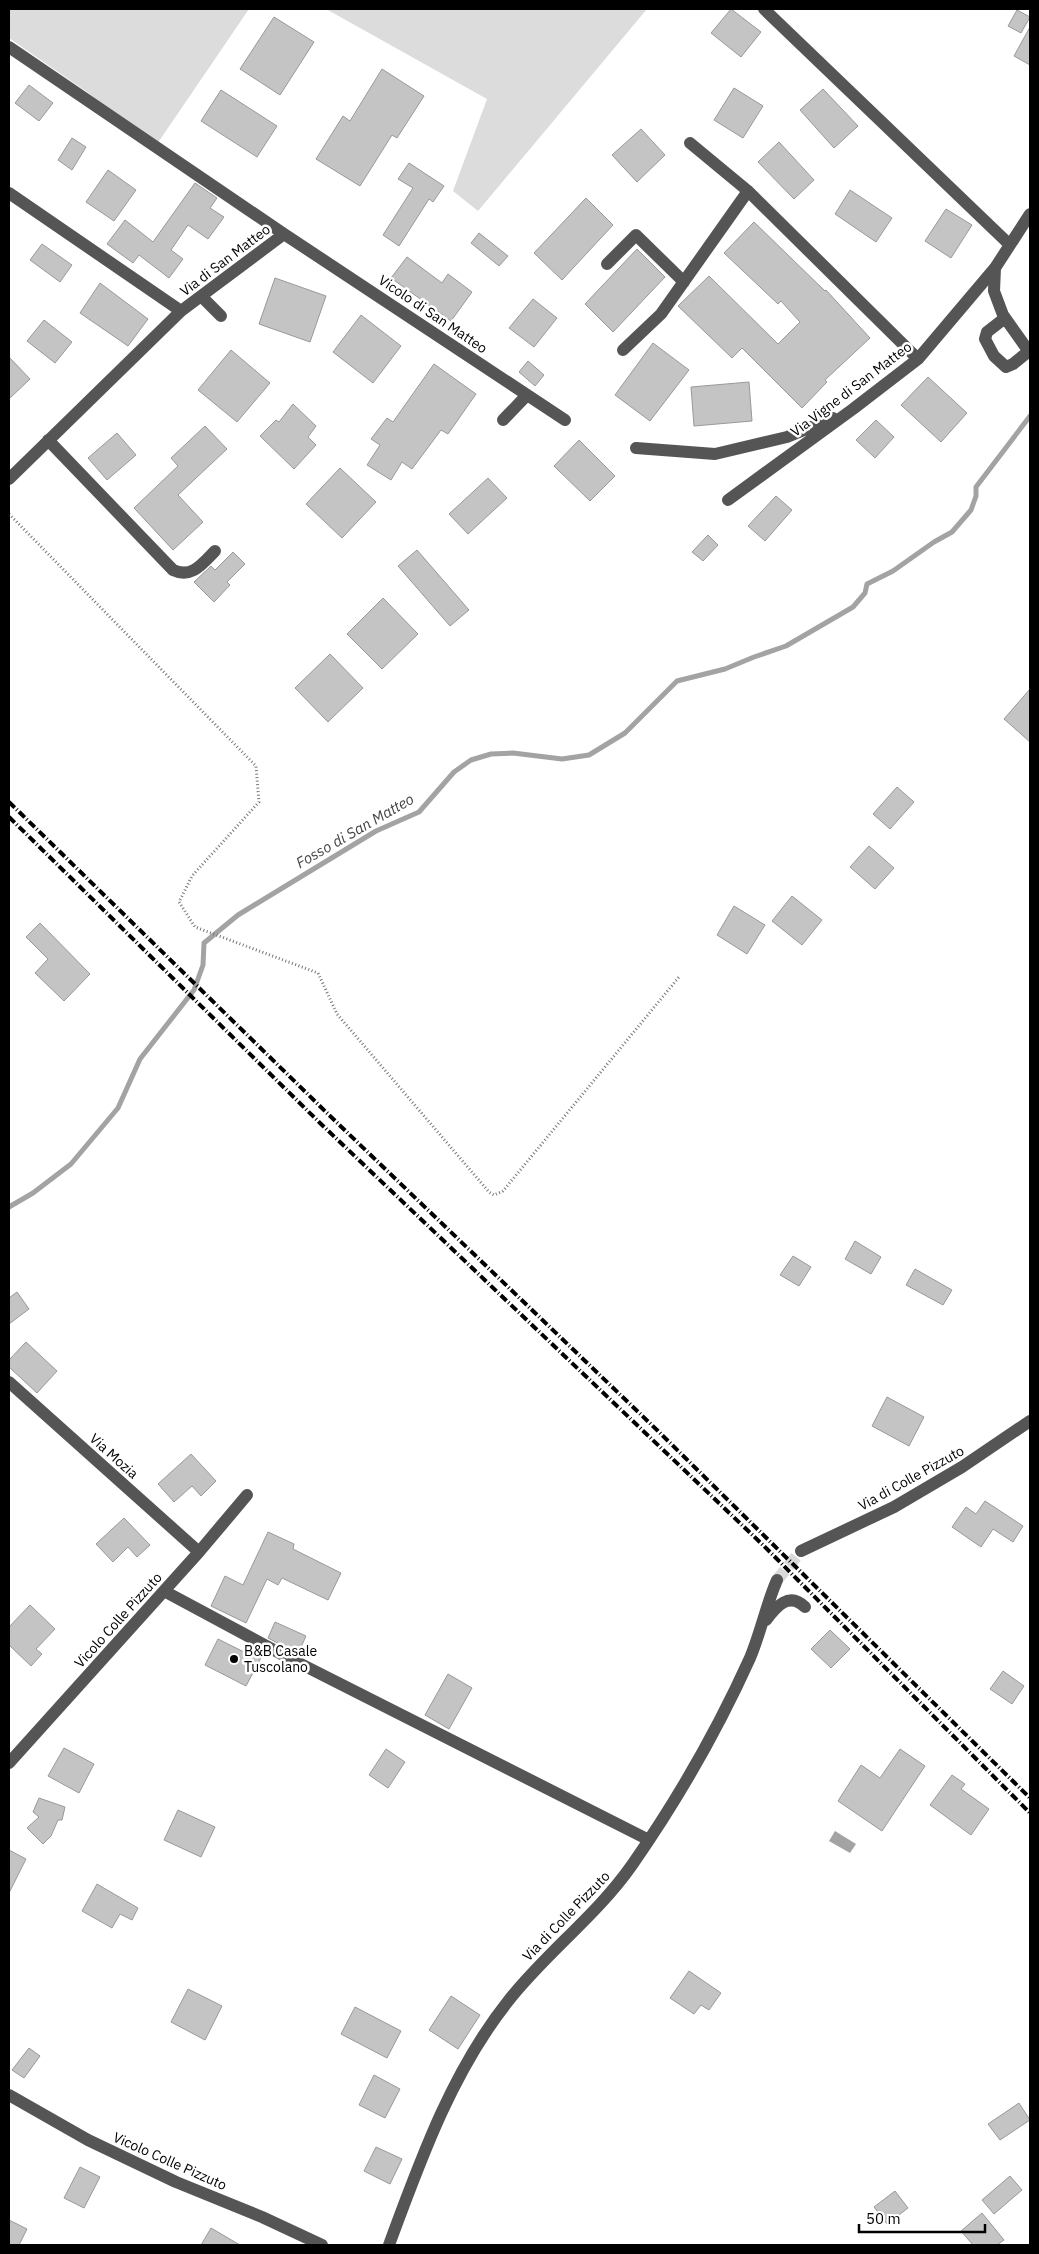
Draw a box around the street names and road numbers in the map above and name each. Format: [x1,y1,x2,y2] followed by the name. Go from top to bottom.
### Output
[176,220,274,300] street label: Via di San Matteo
[375,271,491,357] street label: Vicolo di San Matteo
[787,337,915,440] street label: Via Vigne di San Matteo
[86,1429,142,1483] street label: Via Mozia
[855,1441,967,1515] street label: Via di Colle Pizzuto
[70,1568,166,1672] street label: Vicolo Colle Pizzuto
[518,1867,614,1965] street label: Via di Colle Pizzuto
[110,2128,230,2194] street label: Vicolo Colle Pizzuto

